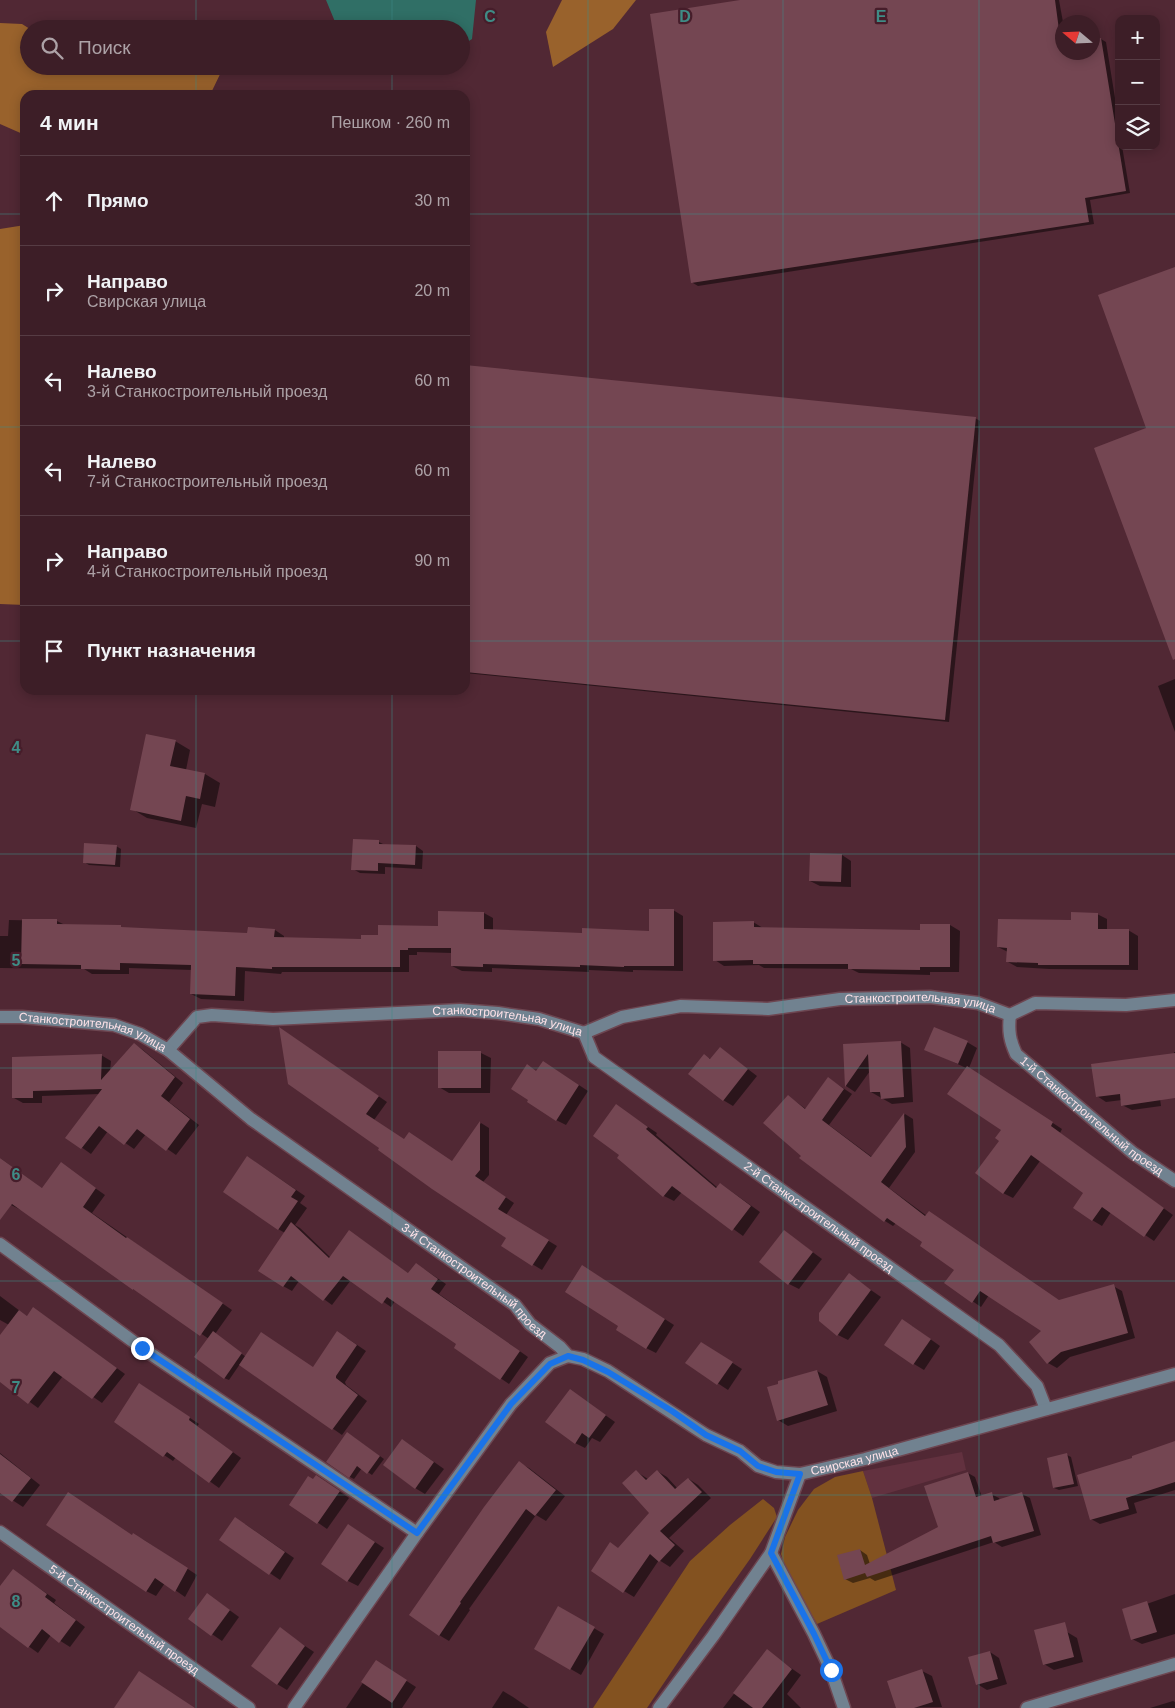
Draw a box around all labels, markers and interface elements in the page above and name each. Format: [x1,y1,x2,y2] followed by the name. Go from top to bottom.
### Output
[484,8,496,25] text: C
[679,8,691,25] text: D
[876,8,887,25] text: E
[1055,15,1100,60] north arrow
[1115,15,1160,150] map controls
[1115,15,1160,60] button: +
[20,20,470,75] search box
[38,34,66,62] icon: search
[78,37,131,58] text: Поиск
[1115,60,1160,105] button: −
[1115,105,1160,150] button: layers
[40,111,99,134] text: 4 мин
[331,114,450,131] text: Пешком · 260 m
[40,187,68,215] icon: ahead
[87,190,149,211] text: Прямо
[414,192,450,209] text: 30 m
[87,271,168,292] text: Направо
[40,277,68,305] icon: right
[414,282,450,299] text: 20 m
[87,293,206,310] text: Свирская улица
[87,361,157,382] text: Налево
[40,367,68,395] icon: left
[414,372,450,389] text: 60 m
[87,383,327,400] text: 3-й Станкостроительный проезд
[87,451,157,472] text: Налево
[40,457,68,485] icon: left
[414,462,450,479] text: 60 m
[87,473,327,490] text: 7-й Станкостроительный проезд
[87,541,168,562] text: Направо
[40,547,68,575] icon: right
[414,552,450,569] text: 90 m
[87,563,327,580] text: 4-й Станкостроительный проезд
[40,637,68,665] icon: arrive
[87,640,256,661] text: Пункт назначения
[12,739,21,756] text: 4
[12,952,21,969] text: 5
[845,990,998,1016] street label: Станкостроительная улица
[432,1003,584,1039] street label: Станкостроительная улица
[18,1010,169,1055] street label: Станкостроительная улица
[1017,1054,1166,1178] street label: 1-й Станкостроительный проезд
[741,1159,897,1275] street label: 2-й Станкостроительный проезд
[12,1166,21,1183] text: 6
[399,1220,549,1341] street label: 3-й Станкостроительный проезд
[131,1337,154,1360] route end
[12,1379,21,1396] text: 7
[809,1443,900,1478] street label: Свирская улица
[46,1562,202,1678] street label: 5-й Станкостроительный проезд
[12,1593,21,1610] text: 8
[820,1659,843,1682] route start

